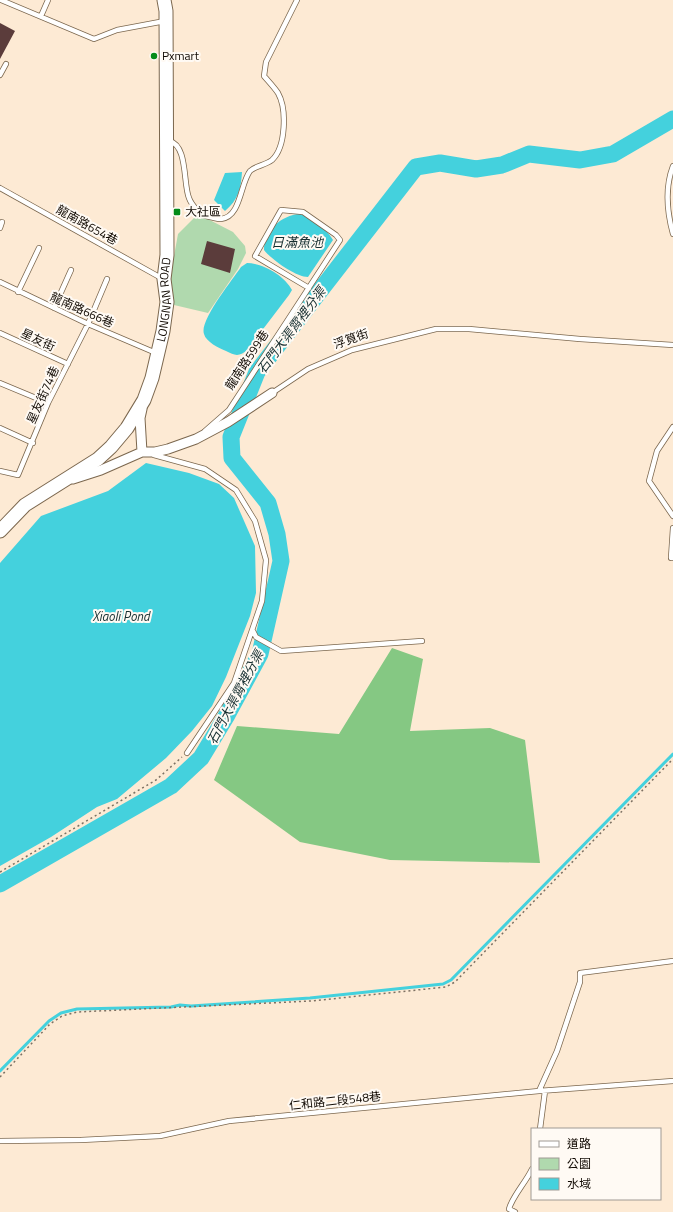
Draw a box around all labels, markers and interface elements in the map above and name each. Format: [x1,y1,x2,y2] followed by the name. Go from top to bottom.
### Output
[162,46,200,65] place label: Pxmart
[149,51,159,61] marker: Pxmart
[53,200,122,249] street label: 龍南路654巷
[185,202,221,221] place label: 大社區
[172,207,182,217] marker: 大社區
[271,232,325,252] water label: 日滿魚池
[151,256,176,344] street label: LONGNAN ROAD
[252,281,331,378] water label: 石門大渠霄裡分渠
[47,287,117,332] street label: 龍南路666巷
[18,323,59,356] street label: 星友街
[331,324,371,353] street label: 浮筧街
[220,326,273,393] street label: 龍南路599巷
[21,363,64,427] street label: 星友街74巷
[92,606,151,626] water label: Xiaoli Pond
[202,645,269,748] water label: 石門大渠霄裡分渠
[288,1086,382,1115] street label: 仁和路二段548巷
[531,1128,661,1200] legend
[567,1134,591,1153] text: 道路
[567,1154,591,1173] text: 公園
[567,1174,591,1193] text: 水域

